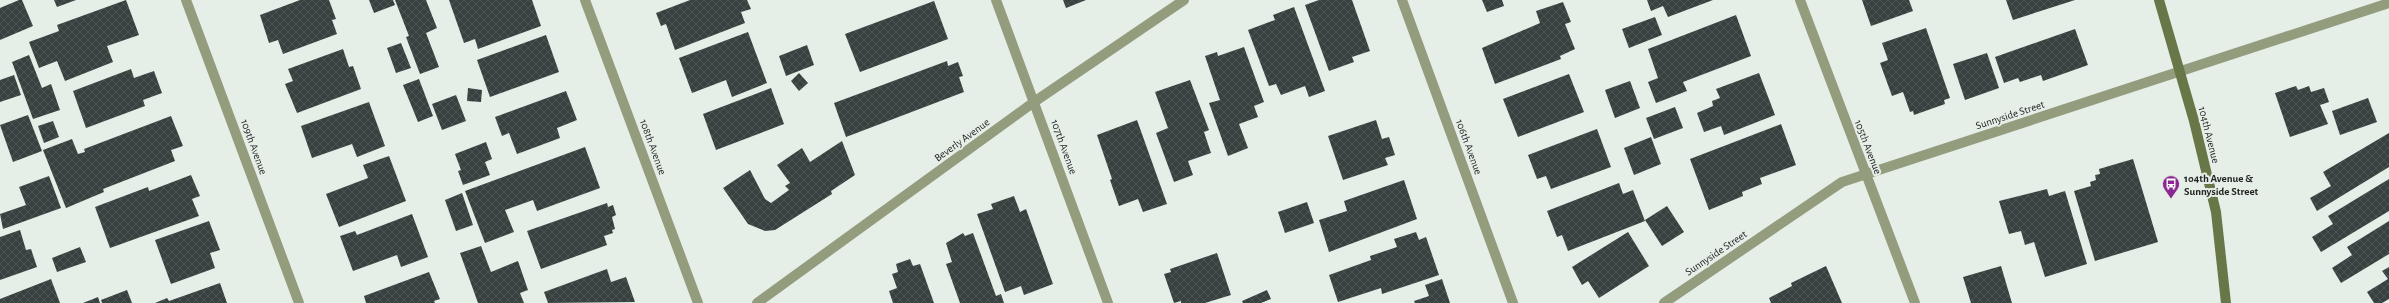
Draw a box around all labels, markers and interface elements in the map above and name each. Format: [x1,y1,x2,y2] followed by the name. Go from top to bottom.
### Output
[1974,99,2046,131] street label: Sunnyside Street
[2197,106,2221,164] street label: 104th Avenue
[932,116,992,164] street label: Beverly Avenue
[239,118,269,176] street label: 109th Avenue
[638,118,668,176] street label: 108th Avenue
[1049,118,1079,176] street label: 107th Avenue
[1454,118,1484,176] street label: 106th Avenue
[1853,118,1883,176] street label: 105th Avenue
[2184,173,2259,197] place label: 104th Avenue & Sunnyside Street
[2161,174,2181,199] bus stop icon: 104th Avenue & Sunnyside Street
[1683,228,1749,278] street label: Sunnyside Street

